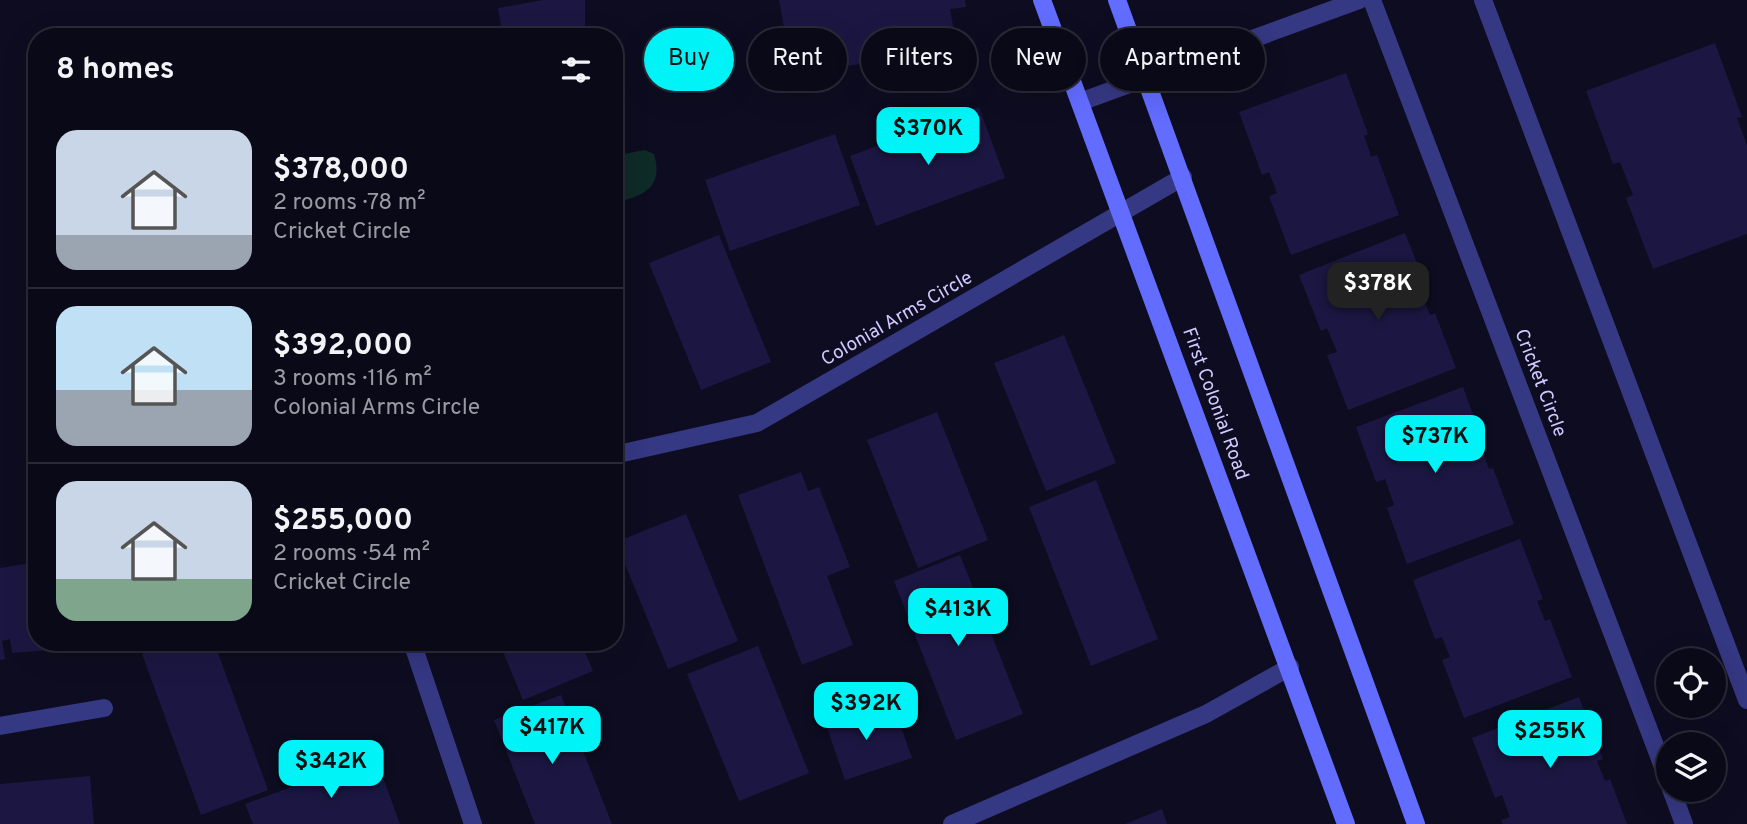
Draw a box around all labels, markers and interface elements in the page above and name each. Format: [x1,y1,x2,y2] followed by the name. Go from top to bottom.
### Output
[644,28,734,91] chip: Buy
[748,28,847,91] chip: Rent
[861,28,977,91] chip: Filters
[991,28,1086,91] chip: New
[1100,28,1265,91] chip: Apartment
[557,51,595,89] icon: filters
[56,52,175,89] text: 8 homes
[879,108,977,167] pin: $370K
[892,115,964,144] text: $370K
[273,152,409,189] text: $378,000
[112,158,196,242] icon: home
[273,189,426,218] text: 2 rooms · 78 m²
[273,218,411,247] text: Cricket Circle
[1329,262,1427,322] pin: $378K
[817,266,977,372] street label: Colonial Arms Circle
[1343,270,1413,299] text: $378K
[1176,324,1254,484] street label: First Colonial Road
[1508,326,1572,440] street label: Cricket Circle
[273,328,413,365] text: $392,000
[112,334,196,418] icon: home
[273,365,432,394] text: 3 rooms · 116 m²
[273,394,480,423] text: Colonial Arms Circle
[1386,416,1484,475] pin: $737K
[1401,423,1469,452] text: $737K
[273,503,413,540] text: $255,000
[112,509,196,593] icon: home
[273,540,430,569] text: 2 rooms · 54 m²
[273,569,411,598] text: Cricket Circle
[909,588,1007,648] pin: $413K
[924,596,992,625] text: $413K
[1656,648,1726,802] map controls
[1656,648,1726,718] button: locate
[817,682,915,742] pin: $392K
[830,690,902,719] text: $392K
[503,706,601,766] pin: $417K
[1501,710,1599,770] pin: $255K
[519,714,585,743] text: $417K
[1514,718,1586,747] text: $255K
[1656,732,1726,802] button: layers
[282,740,380,800] pin: $342K
[295,748,367,777] text: $342K

